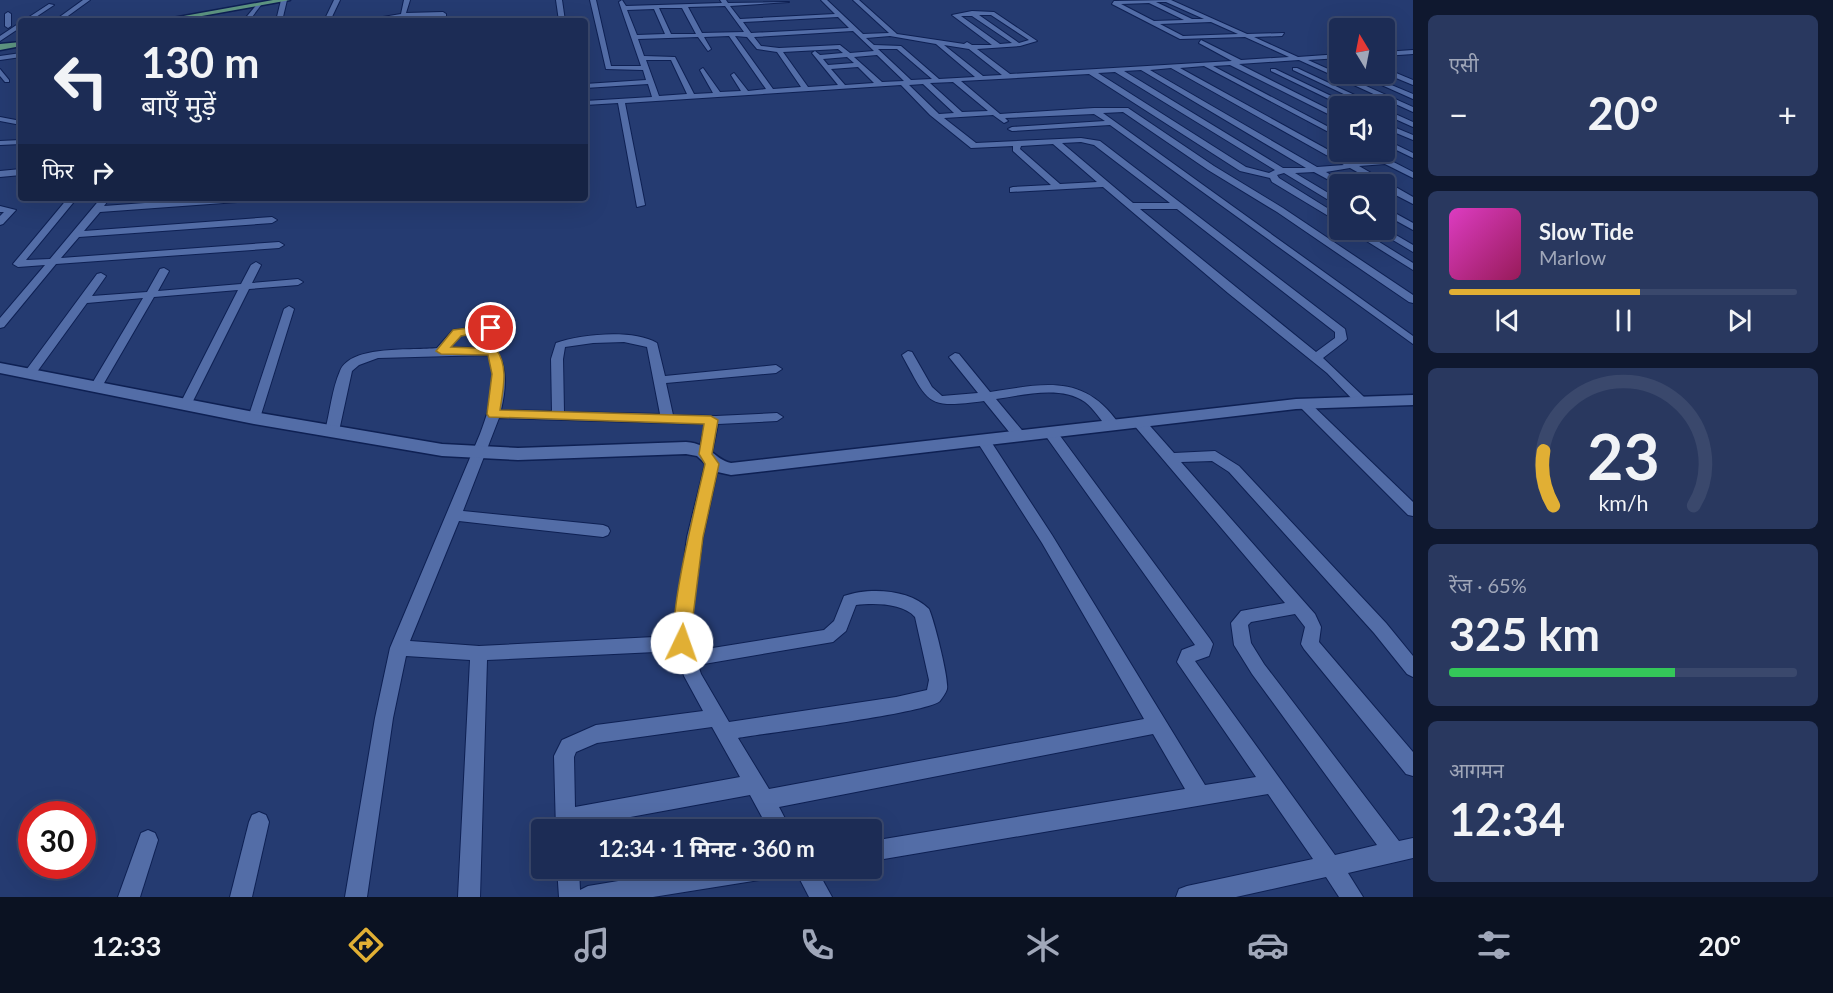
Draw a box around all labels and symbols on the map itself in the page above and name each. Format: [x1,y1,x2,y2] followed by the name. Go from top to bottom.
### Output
[1329,18,1395,84] north arrow
[465,302,516,353] pin
[650,611,714,675] position arrow
[18,801,96,879] speed limit sign: 30

